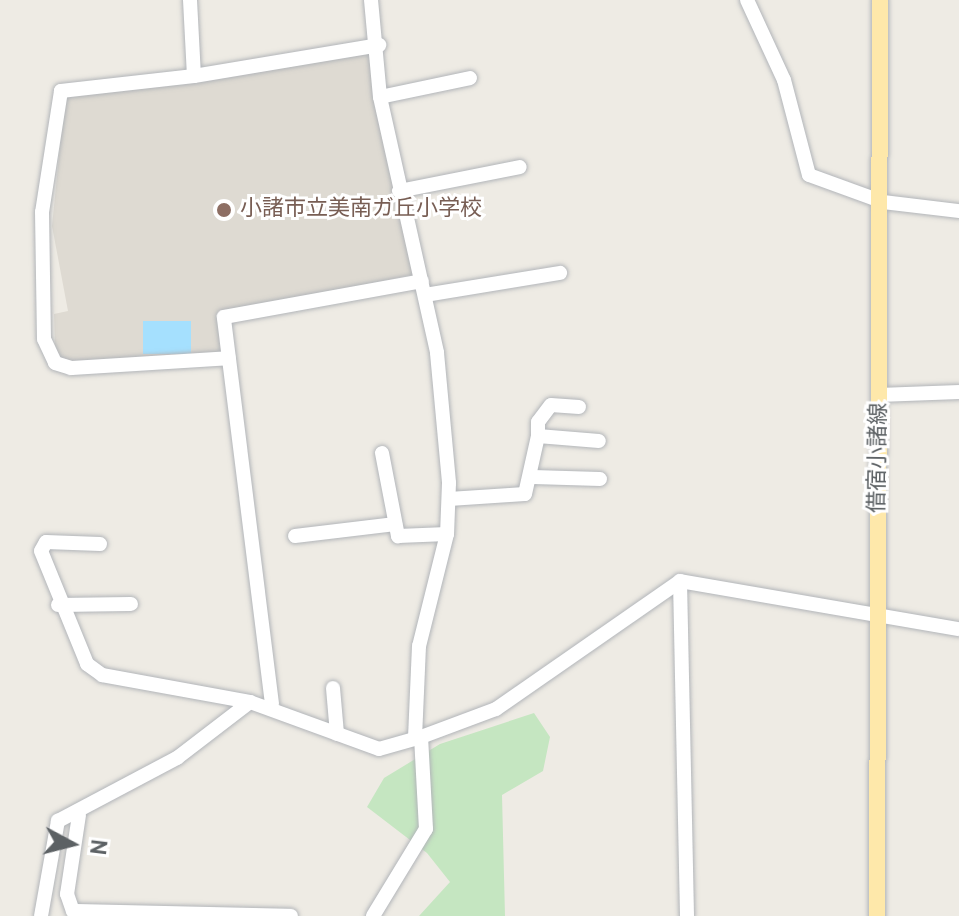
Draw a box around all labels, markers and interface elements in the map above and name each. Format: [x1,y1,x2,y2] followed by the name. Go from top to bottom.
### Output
[240,197,482,223] place label: 小諸市立美南ガ丘小学校
[215,201,233,219] marker: 小諸市立美南ガ丘小学校
[865,403,893,513] street label: 借宿小諸線
[32,804,112,884] north arrow
[82,837,111,856] text: N

